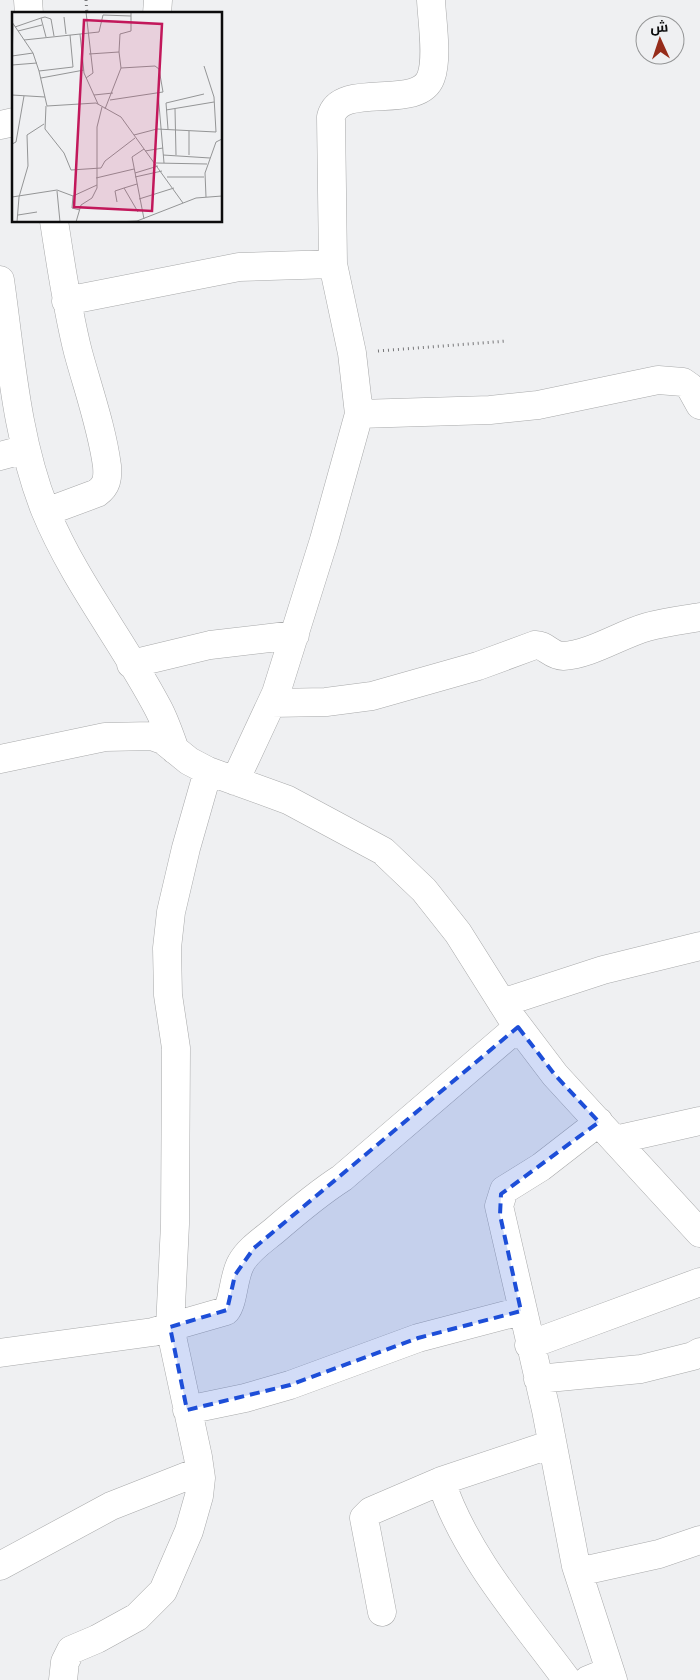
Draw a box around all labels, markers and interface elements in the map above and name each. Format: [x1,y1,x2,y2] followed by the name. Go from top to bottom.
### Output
[12,12,222,222] inset map
[635,15,685,65] north arrow
[650,18,669,36] text: ش

